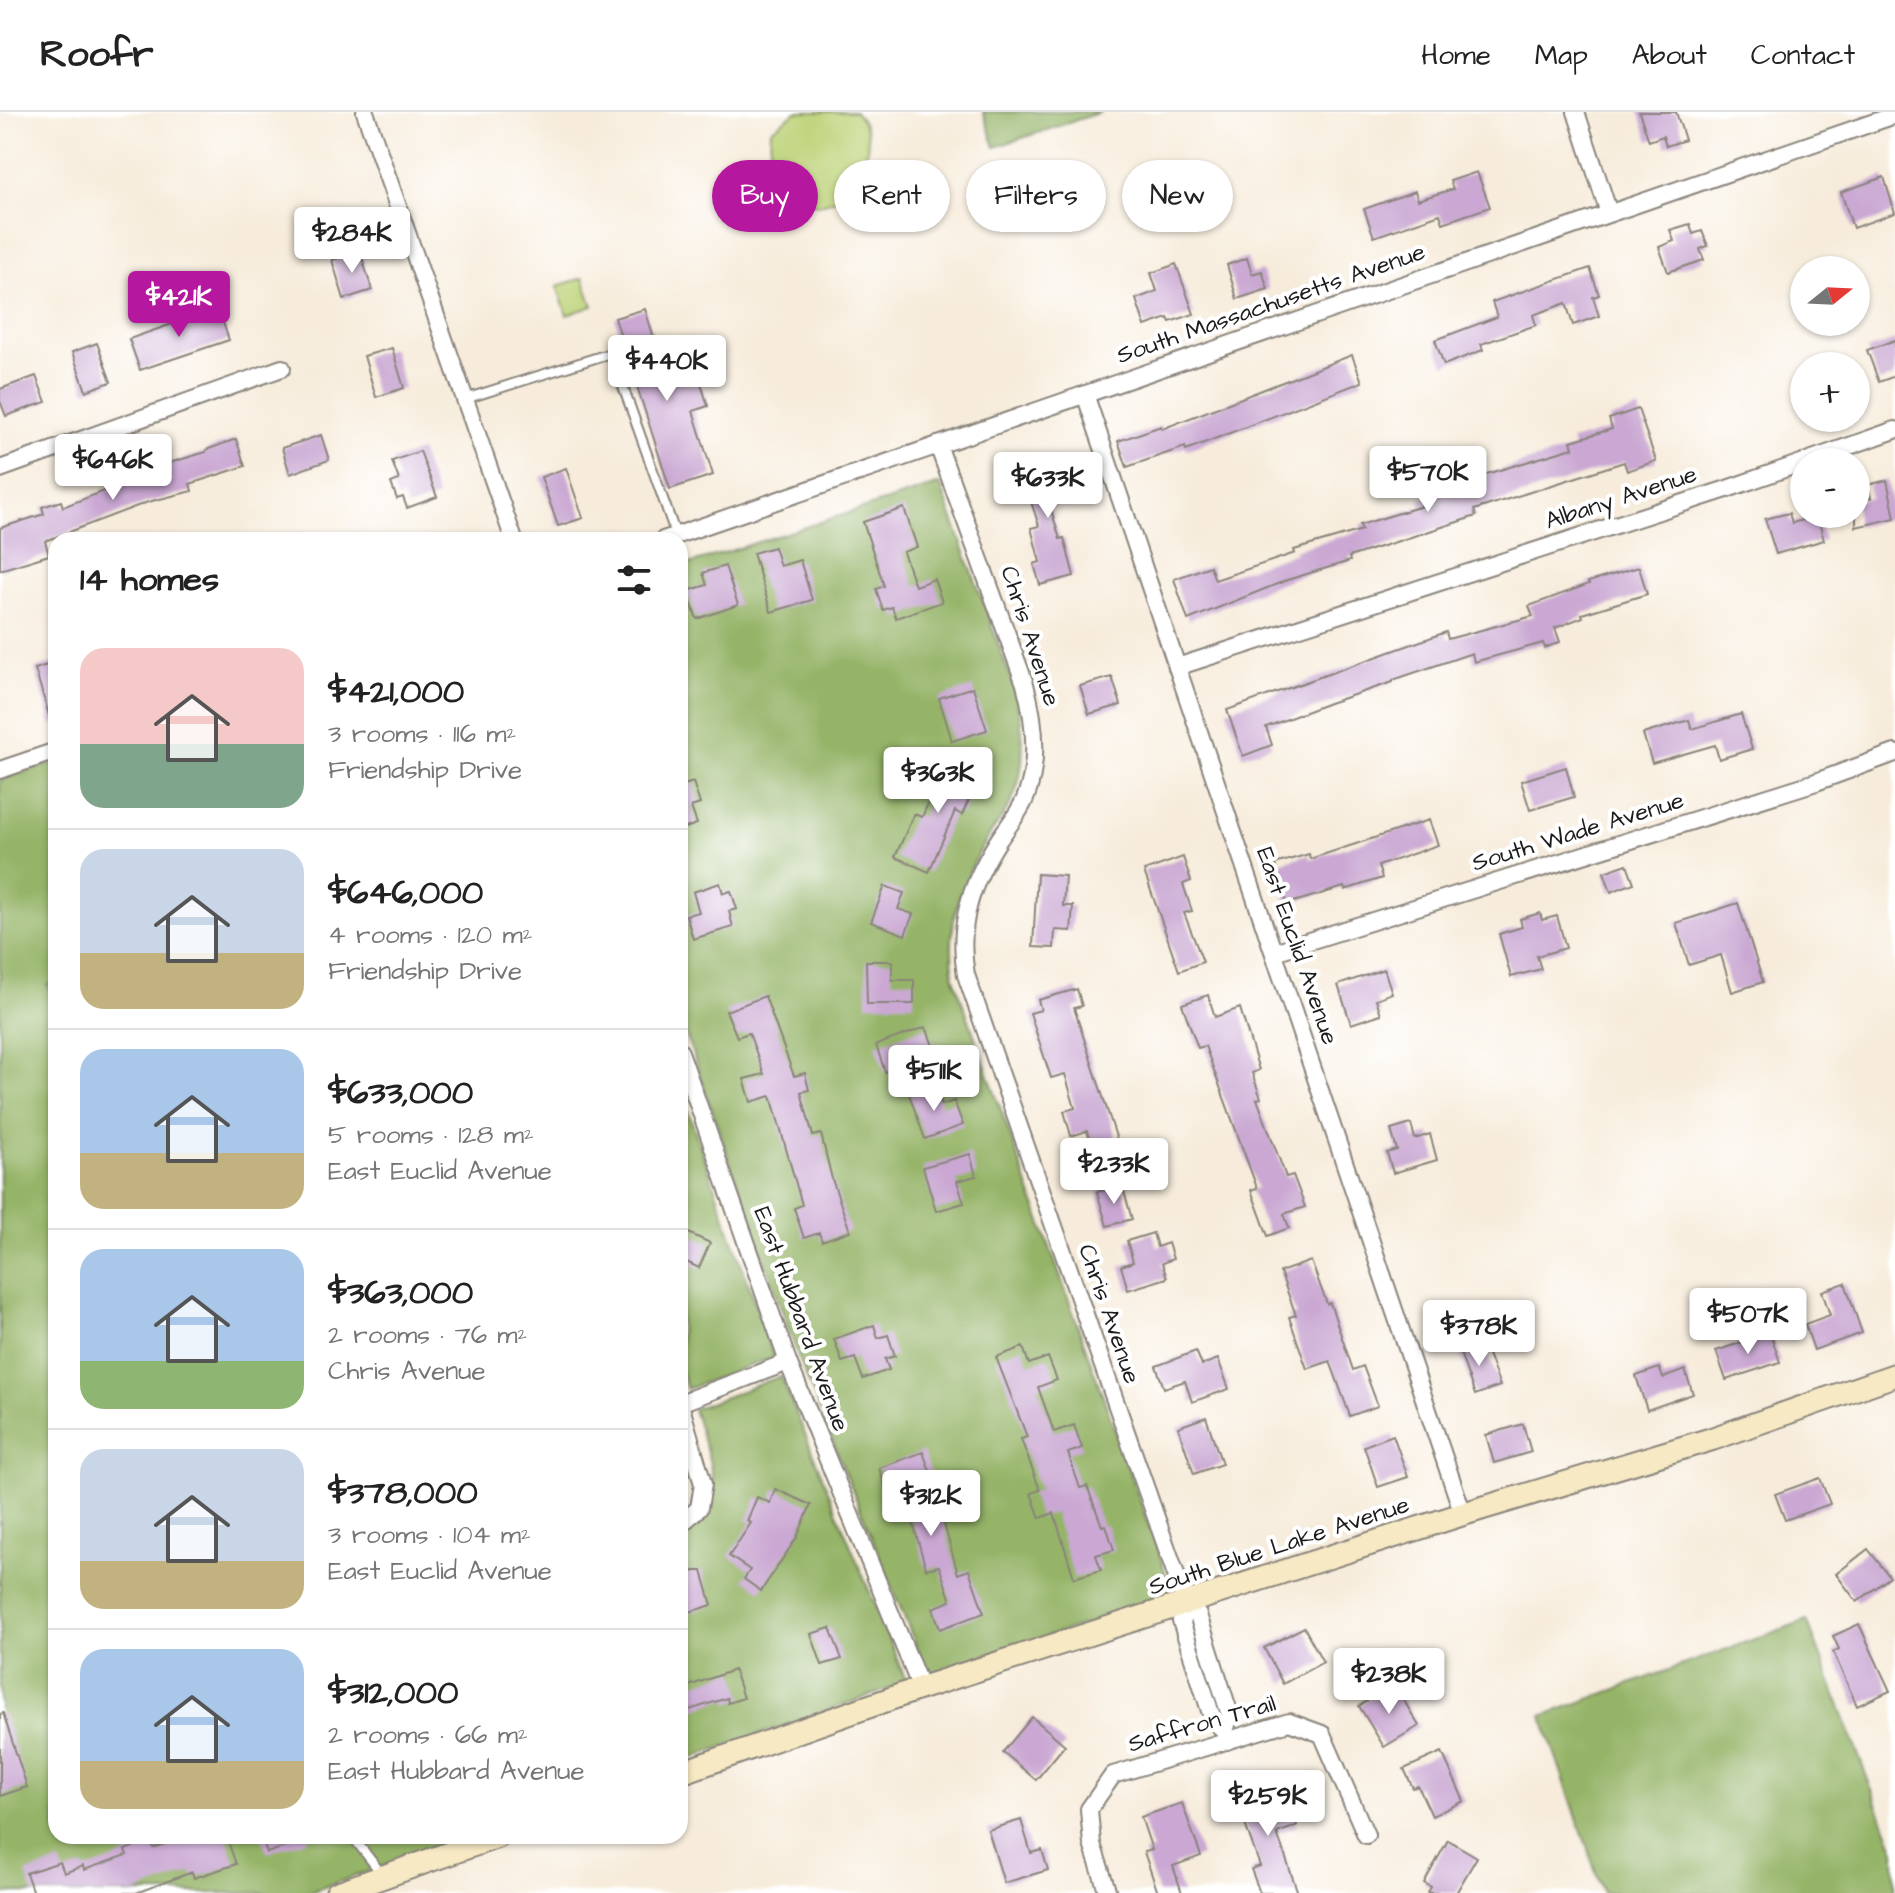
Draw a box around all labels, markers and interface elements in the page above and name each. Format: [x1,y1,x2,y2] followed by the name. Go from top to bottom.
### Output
[40,29,153,81] text: Roofr
[1421,36,1491,75] text: Home
[1535,36,1588,75] text: Map
[1632,36,1707,75] text: About
[1751,36,1855,75] text: Contact
[712,160,818,232] chip: Buy
[834,160,950,232] chip: Rent
[966,160,1106,232] chip: Filters
[1122,160,1233,232] chip: New
[296,207,408,275] pin: $284K
[312,215,392,251] text: $284K
[1112,235,1430,373] street label: South Massachusetts Avenue
[1790,256,1870,336] north arrow
[1790,256,1870,528] map controls
[123,271,235,339] pin: $421K
[146,279,212,315] text: $421K
[611,335,723,403] pin: $440K
[626,343,708,379] text: $440K
[1790,352,1870,432] button: +
[57,434,169,502] pin: $646K
[73,442,153,478] text: $646K
[1372,446,1484,514] pin: $570K
[1790,448,1870,528] button: −
[992,452,1104,520] pin: $633K
[1387,454,1469,490] text: $570K
[1541,457,1702,539] street label: Albany Avenue
[1012,460,1084,496] text: $633K
[80,556,219,604] text: 14 homes
[612,558,656,602] icon: filters
[991,562,1069,710] street label: Chris Avenue
[328,668,464,716] text: $421,000
[144,680,240,776] icon: home
[328,716,516,752] text: 3 rooms · 116 m²
[882,747,994,815] pin: $363K
[328,752,522,788] text: Friendship Drive
[902,755,974,791] text: $363K
[1468,784,1688,880] street label: South Wade Avenue
[1247,843,1347,1049] street label: East Euclid Avenue
[328,869,483,917] text: $646,000
[144,881,240,977] icon: home
[328,917,532,953] text: 4 rooms · 120 m²
[328,953,522,989] text: Friendship Drive
[878,1045,990,1113] pin: $511K
[906,1053,962,1089] text: $511K
[328,1069,473,1117] text: $633,000
[144,1081,240,1177] icon: home
[328,1117,534,1153] text: 5 rooms · 128 m²
[1058,1138,1170,1206] pin: $233K
[1078,1146,1150,1182] text: $233K
[328,1153,552,1189] text: East Euclid Avenue
[745,1202,857,1436] street label: East Hubbard Avenue
[1069,1240,1149,1388] street label: Chris Avenue
[328,1269,473,1317] text: $363,000
[144,1281,240,1377] icon: home
[1692,1288,1804,1356] pin: $507K
[1707,1296,1789,1332] text: $507K
[1423,1300,1535,1368] pin: $378K
[1441,1308,1517,1344] text: $378K
[328,1317,527,1353] text: 2 rooms · 76 m²
[328,1353,486,1389] text: Chris Avenue
[328,1469,478,1517] text: $378,000
[875,1470,987,1538] pin: $312K
[900,1478,962,1514] text: $312K
[144,1481,240,1577] icon: home
[1144,1488,1414,1604] street label: South Blue Lake Avenue
[328,1517,531,1553] text: 3 rooms · 104 m²
[328,1553,552,1589] text: East Euclid Avenue
[1333,1648,1445,1716] pin: $238K
[1351,1656,1427,1692] text: $238K
[328,1669,458,1717] text: $312,000
[144,1681,240,1777] icon: home
[1124,1687,1280,1761] street label: Saffron Trail
[328,1717,528,1753] text: 2 rooms · 66 m²
[328,1753,585,1789] text: East Hubbard Avenue
[1212,1770,1324,1838] pin: $259K
[1229,1778,1307,1814] text: $259K

